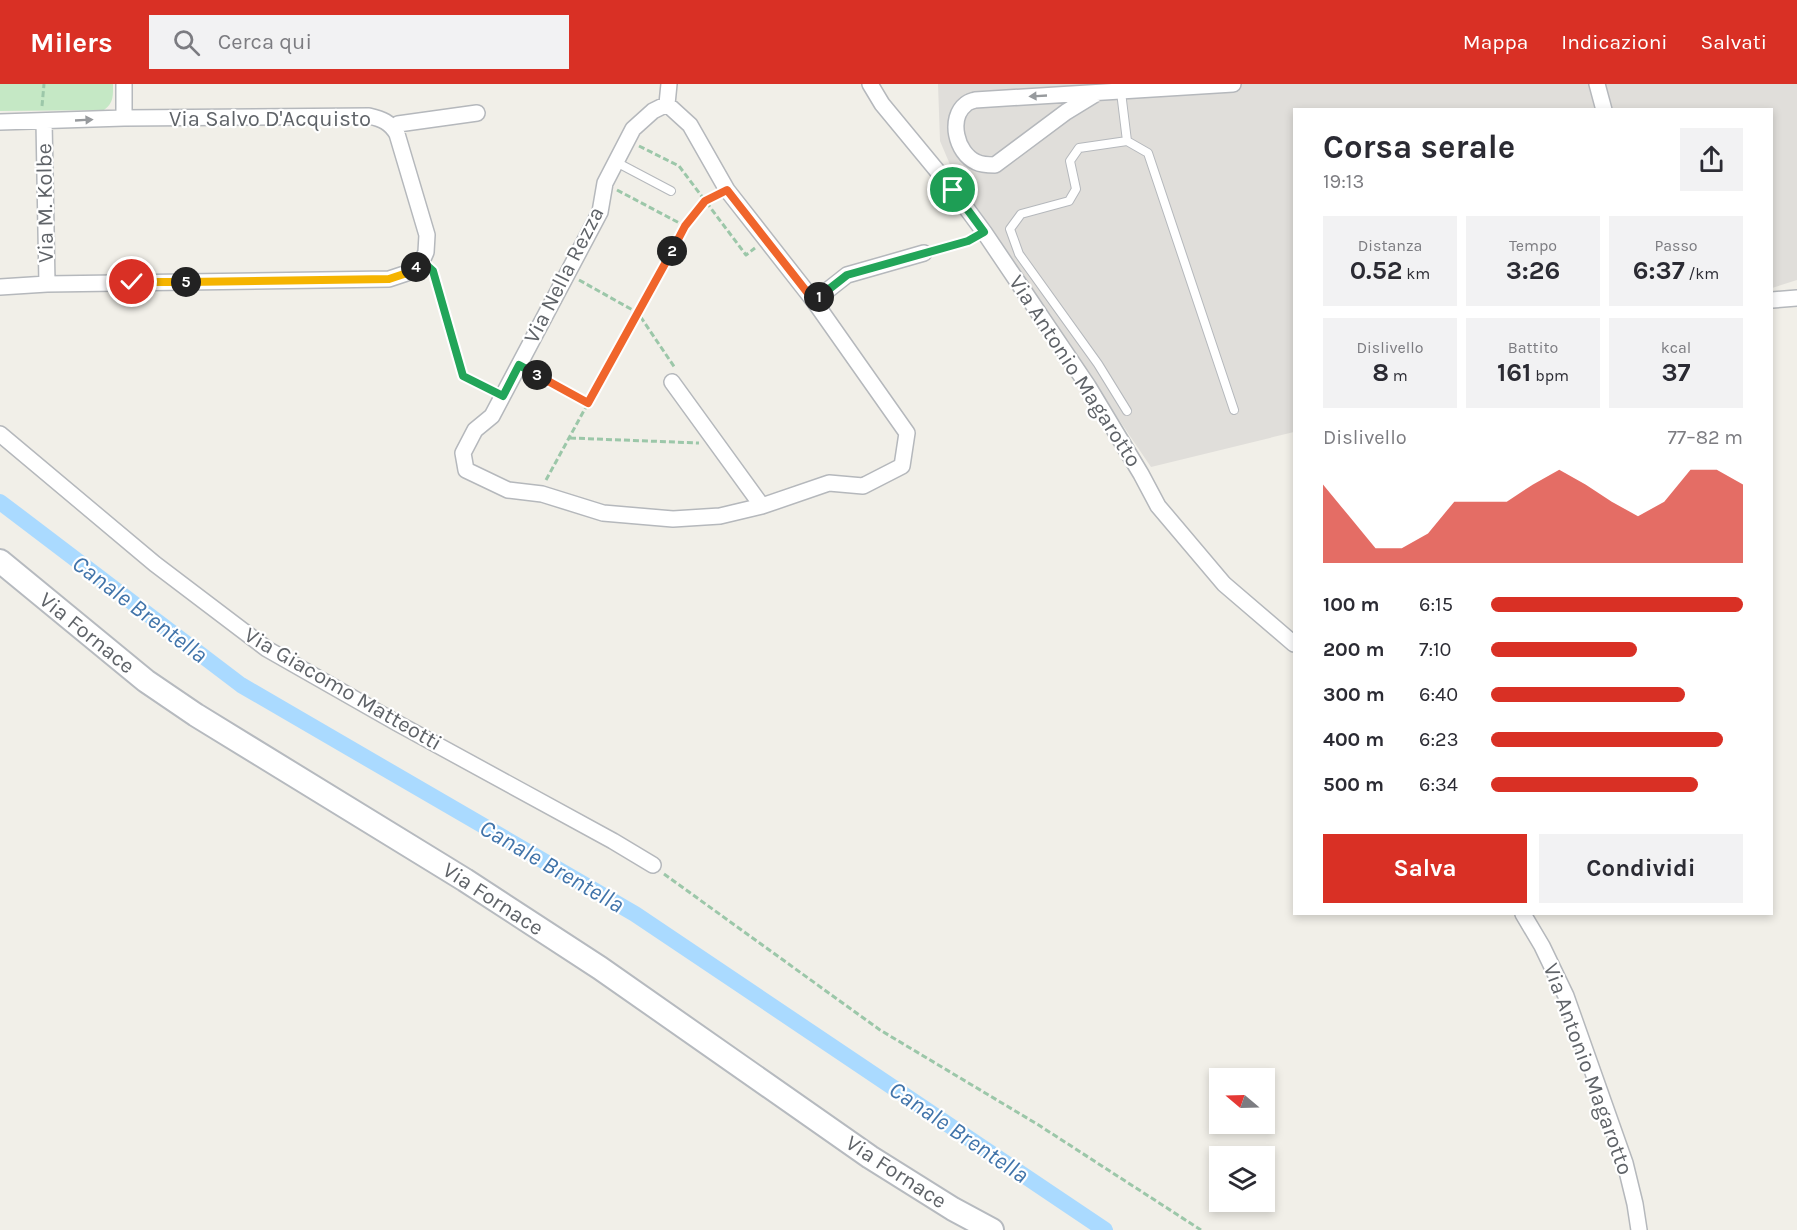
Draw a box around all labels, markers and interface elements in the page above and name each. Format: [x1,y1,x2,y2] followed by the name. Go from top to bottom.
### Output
[149,15,569,69] search box
[30,26,113,59] text: Milers
[170,26,203,59] icon: search
[218,29,312,55] text: Cerca qui
[1463,30,1528,54] text: Mappa
[1561,30,1668,54] text: Indicazioni
[1701,30,1767,54] text: Salvati
[1029,92,1048,101] one-way arrow
[169,106,371,132] street label: Via Salvo D'Acquisto
[75,116,94,125] one-way arrow
[1323,128,1515,166] text: Corsa serale
[1680,128,1743,191] button: share
[31,143,59,263] street label: Via M. Kolbe
[927,164,978,215] pin
[1323,170,1364,193] text: 19:13
[936,173,969,206] icon: arrive
[518,202,610,348] street label: Via Nella Rezza
[657,236,687,266] pin: 2
[1358,236,1422,255] text: Distanza
[1509,236,1557,255] text: Tempo
[1654,236,1698,255] text: Passo
[667,241,677,260] text: 2
[401,252,431,282] pin: 4
[1350,255,1403,286] text: 0.52
[1506,255,1560,286] text: 3:26
[1633,255,1685,286] text: 6:37
[106,256,157,307] pin
[411,257,421,276] text: 4
[1403,264,1430,283] text: km
[1685,264,1719,283] text: /km
[115,265,148,298] icon: check
[171,267,201,297] pin: 5
[1003,270,1147,472] street label: Via Antonio Magarotto
[181,272,191,291] text: 5
[804,282,834,312] pin: 1
[816,287,822,306] text: 1
[1357,338,1423,357] text: Dislivello
[1508,338,1558,357] text: Battito
[1661,338,1691,357] text: kcal
[1372,357,1389,388] text: 8
[1497,357,1531,388] text: 161
[1661,357,1691,388] text: 37
[522,360,552,390] pin: 3
[532,365,542,384] text: 3
[1389,366,1408,385] text: m
[1531,366,1569,385] text: bpm
[1323,426,1407,449] text: Dislivello
[1667,426,1743,449] text: 77–82 m
[67,549,213,669] water label: Canale Brentella
[34,587,140,679] street label: Via Fornace
[1323,593,1379,616] text: 100 m
[1419,593,1453,616] text: 6:15
[239,622,447,756] street label: Via Giacomo Matteotti
[1323,638,1384,661] text: 200 m
[1419,638,1451,661] text: 7:10
[1323,683,1385,706] text: 300 m
[1419,683,1458,706] text: 6:40
[1323,728,1384,751] text: 400 m
[1419,728,1458,751] text: 6:23
[1323,773,1384,796] text: 500 m
[1419,773,1458,796] text: 6:34
[475,813,629,919] water label: Canale Brentella
[1323,834,1527,903] button: Salva
[1539,834,1743,903] button: Condividi
[438,857,548,941] street label: Via Fornace
[1538,960,1638,1178] street label: Via Antonio Magarotto
[1209,1068,1275,1134] north arrow
[1209,1068,1275,1212] map controls
[884,1075,1034,1189] water label: Canale Brentella
[841,1130,951,1214] street label: Via Fornace
[1209,1146,1275,1212] button: layers

